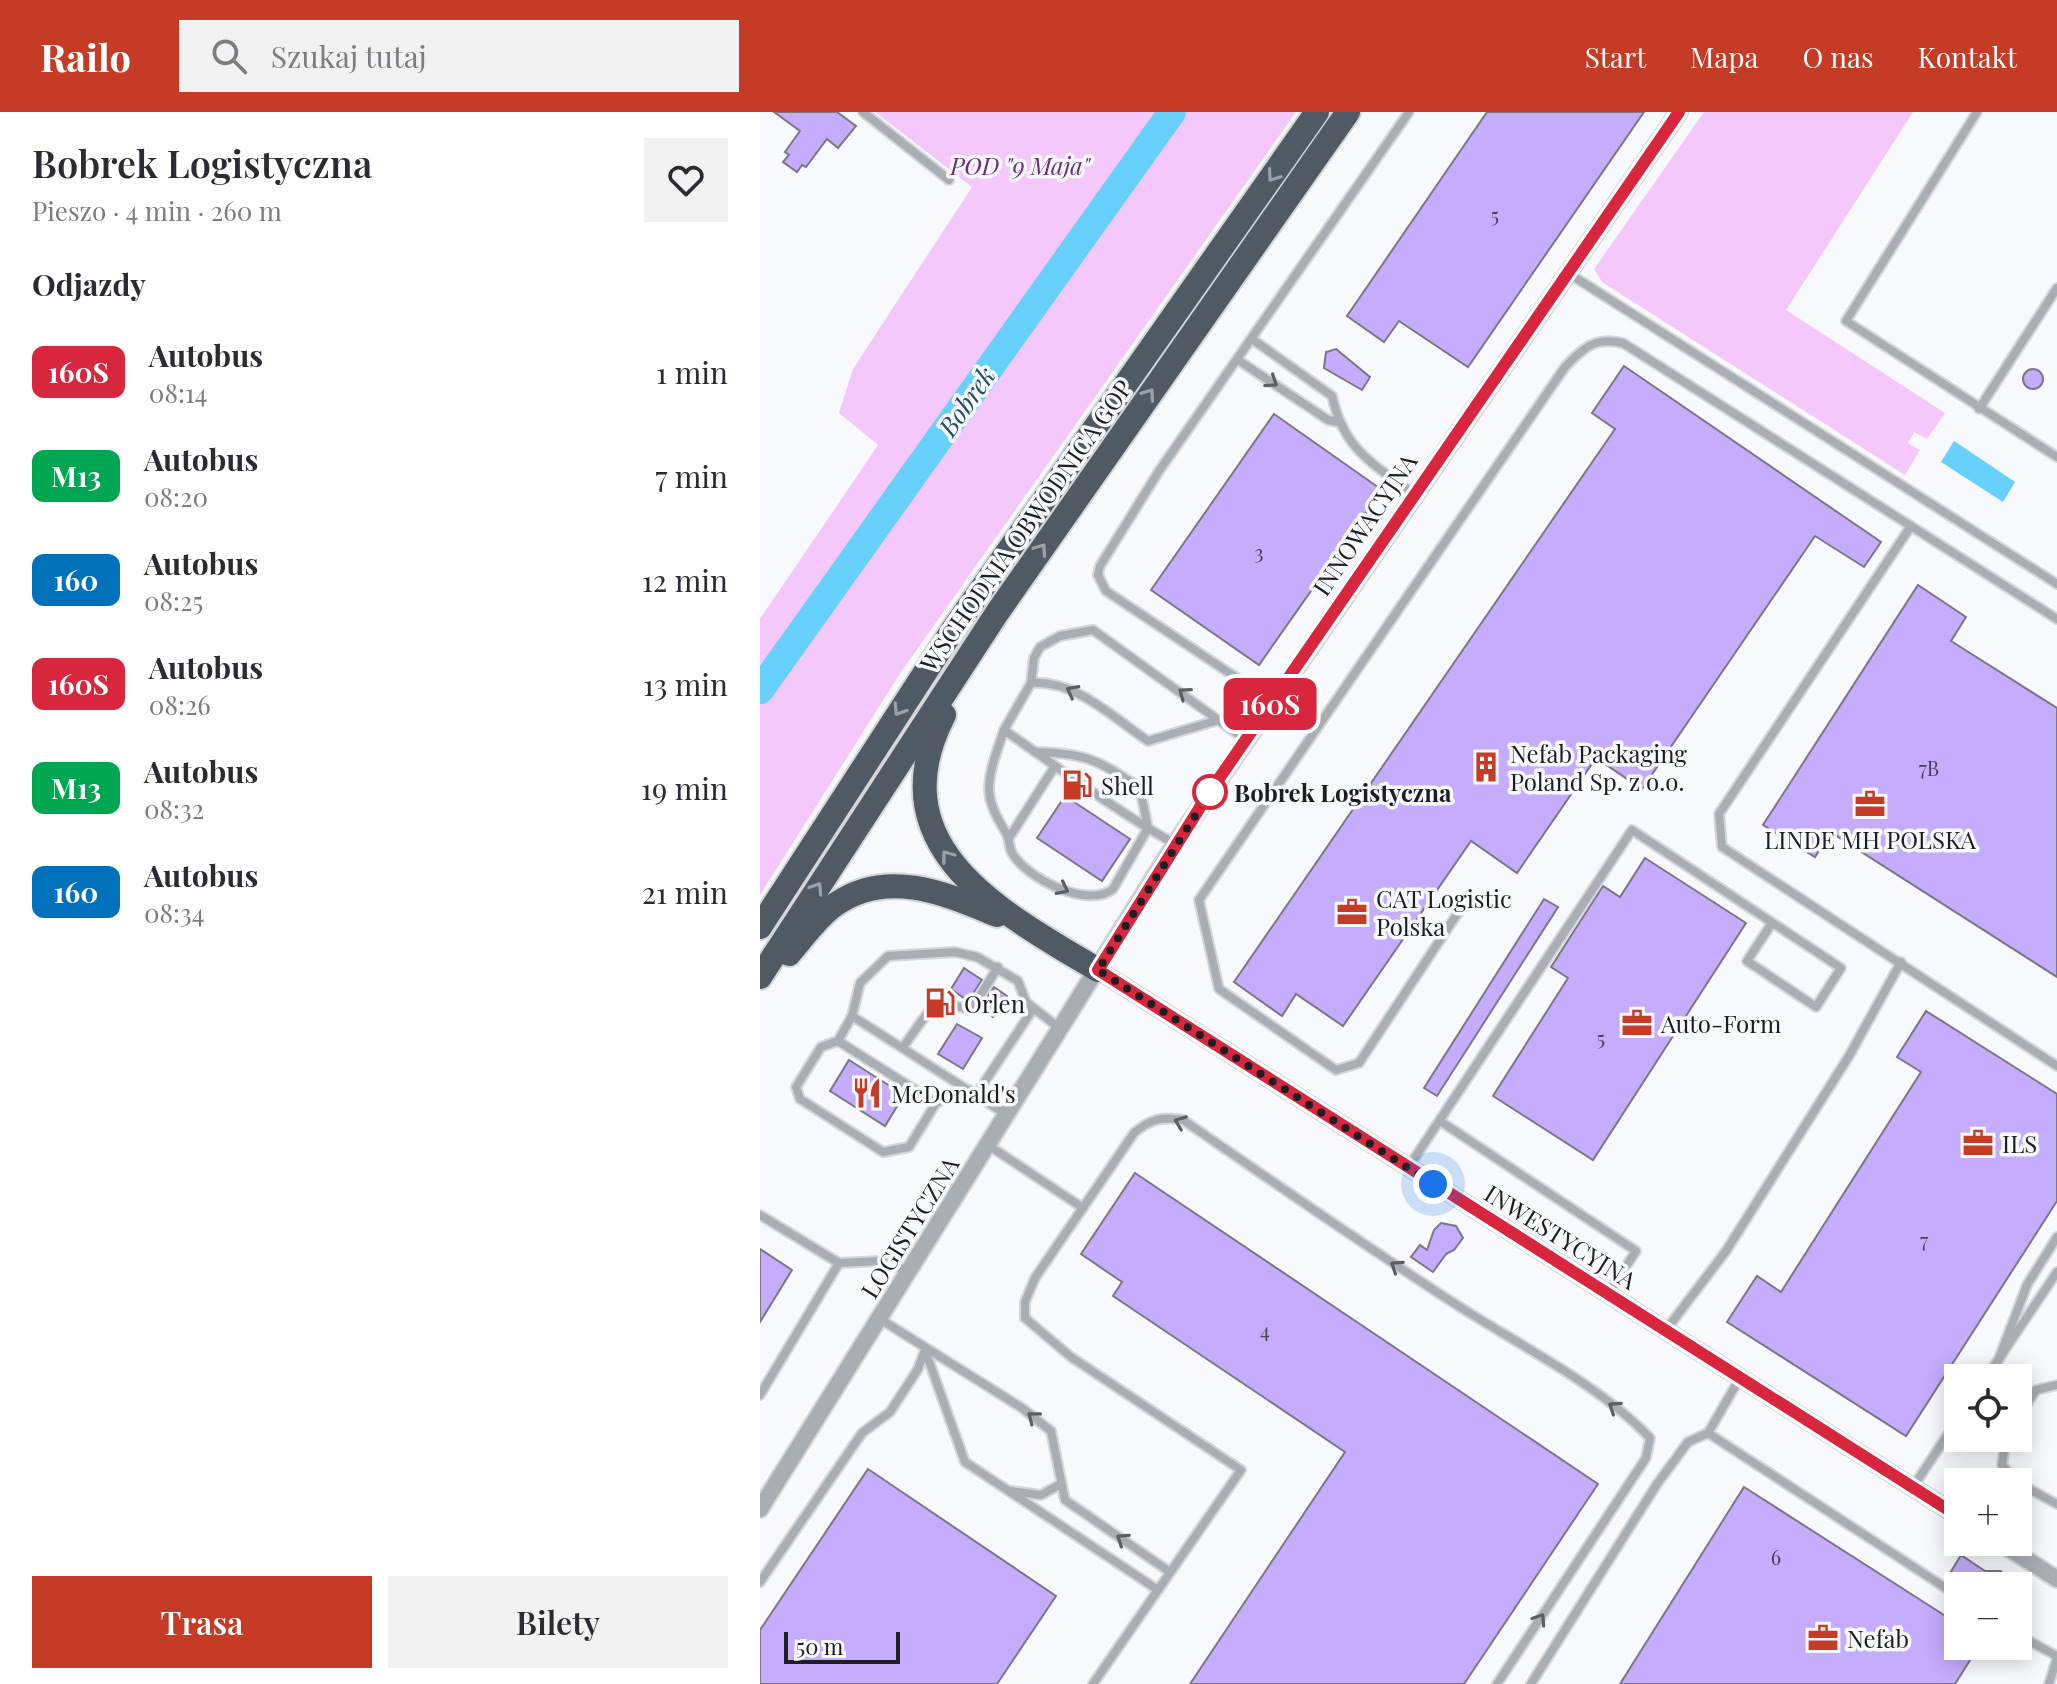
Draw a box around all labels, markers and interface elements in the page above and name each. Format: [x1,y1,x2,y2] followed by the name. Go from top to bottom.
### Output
[179,20,739,92] search box
[40,31,131,82] text: Railo
[207,34,251,78] icon: search
[271,36,427,76] text: Szukaj tutaj
[1585,38,1646,75] text: Start
[1690,38,1759,75] text: Mapa
[1803,38,1873,75] text: O nas
[1917,38,2017,75] text: Kontakt
[32,137,372,188] text: Bobrek Logistyczna
[644,138,728,222] button: heart
[949,149,1092,181] park label: POD "9 Maja"
[1268,168,1283,182] one-way arrow
[32,193,282,228] text: Pieszo · 4 min · 260 m
[1491,201,1499,228] house number: 5
[32,264,146,304] text: Odjazdy
[149,335,263,375] text: Autobus
[656,352,728,392] text: 1 min
[48,353,109,390] text: 160S
[929,359,1003,444] water label: Bobrek
[911,373,1138,678] street label: WSCHODNIA OBWODNICA GOP
[1263,373,1277,388] one-way arrow
[149,375,207,410] text: 08:14
[1140,388,1154,402] one-way arrow
[144,439,258,479] text: Autobus
[1305,446,1424,601] street label: INNOWACYJNA
[655,456,728,496] text: 7 min
[51,457,101,494] text: M13
[144,479,208,514] text: 08:20
[1254,538,1264,565] house number: 3
[144,543,258,583] text: Autobus
[1031,544,1046,558] one-way arrow
[642,560,728,600] text: 12 min
[54,561,98,598] text: 160
[144,583,203,618] text: 08:25
[149,647,263,687] text: Autobus
[643,664,728,704] text: 13 min
[48,665,109,702] text: 160S
[1214,678,1326,730] line badge: 160S
[1066,685,1080,700] one-way arrow
[1240,685,1300,722] text: 160S
[149,687,211,722] text: 08:26
[1179,688,1193,703] one-way arrow
[894,702,909,716] one-way arrow
[1510,737,1687,797] place label: Nefab Packaging Poland Sp. z o.o.
[1469,750,1503,784] building icon: Nefab Packaging Poland Sp. z o.o.
[144,751,258,791] text: Autobus
[1919,754,1939,781] house number: 7B
[641,768,728,808] text: 19 min
[1060,768,1094,802] fuel station icon: Shell
[51,769,101,806] text: M13
[1101,769,1154,801] place label: Shell
[1193,775,1227,809] marker: Bobrek Logistyczna
[1234,776,1452,808] place label: Bobrek Logistyczna
[1853,787,1887,821] office icon: LINDE MH POLSKA
[144,791,204,826] text: 08:32
[1764,823,1977,855] place label: LINDE MH POLSKA
[942,850,956,865] one-way arrow
[144,855,258,895] text: Autobus
[642,872,728,912] text: 21 min
[54,873,98,910] text: 160
[1055,879,1069,894] one-way arrow
[808,882,823,896] one-way arrow
[1376,882,1512,942] place label: CAT Logistic Polska
[144,895,205,930] text: 08:34
[1335,895,1369,929] office icon: CAT Logistic Polska
[923,986,957,1020] fuel station icon: Orlen
[964,987,1025,1019] place label: Orlen
[1620,1006,1654,1040] office icon: Auto-Form
[1660,1007,1781,1039] place label: Auto-Form
[1597,1024,1605,1051] house number: 5
[850,1076,884,1110] restaurant icon: McDonald's
[891,1077,1016,1109] place label: McDonald's
[1174,1115,1188,1132] one-way arrow
[1961,1126,1995,1160] office icon: ILS
[2002,1127,2037,1159] place label: ILS
[853,1149,966,1304] street label: LOGISTYCZNA
[1413,1164,1453,1204] your location
[1479,1176,1644,1296] street label: INWESTYCYJNA
[1920,1226,1928,1253] house number: 7
[1391,1260,1405,1275] one-way arrow
[1260,1316,1270,1343] house number: 4
[1944,1364,2032,1660] map controls
[1944,1364,2032,1452] button: locate
[1609,1402,1623,1417] one-way arrow
[1027,1412,1042,1426] one-way arrow
[1944,1468,2032,1556] button: +
[1117,1534,1131,1549] one-way arrow
[1771,1543,1781,1570] house number: 6
[1944,1572,2032,1660] button: −
[32,1576,372,1668] button: Trasa
[388,1576,728,1668] button: Bilety
[1530,1613,1545,1627] one-way arrow
[1806,1621,1840,1655] office icon: Nefab
[1847,1622,1909,1654] place label: Nefab
[784,1628,900,1664] scale bar
[796,1631,843,1661] text: 50 m

